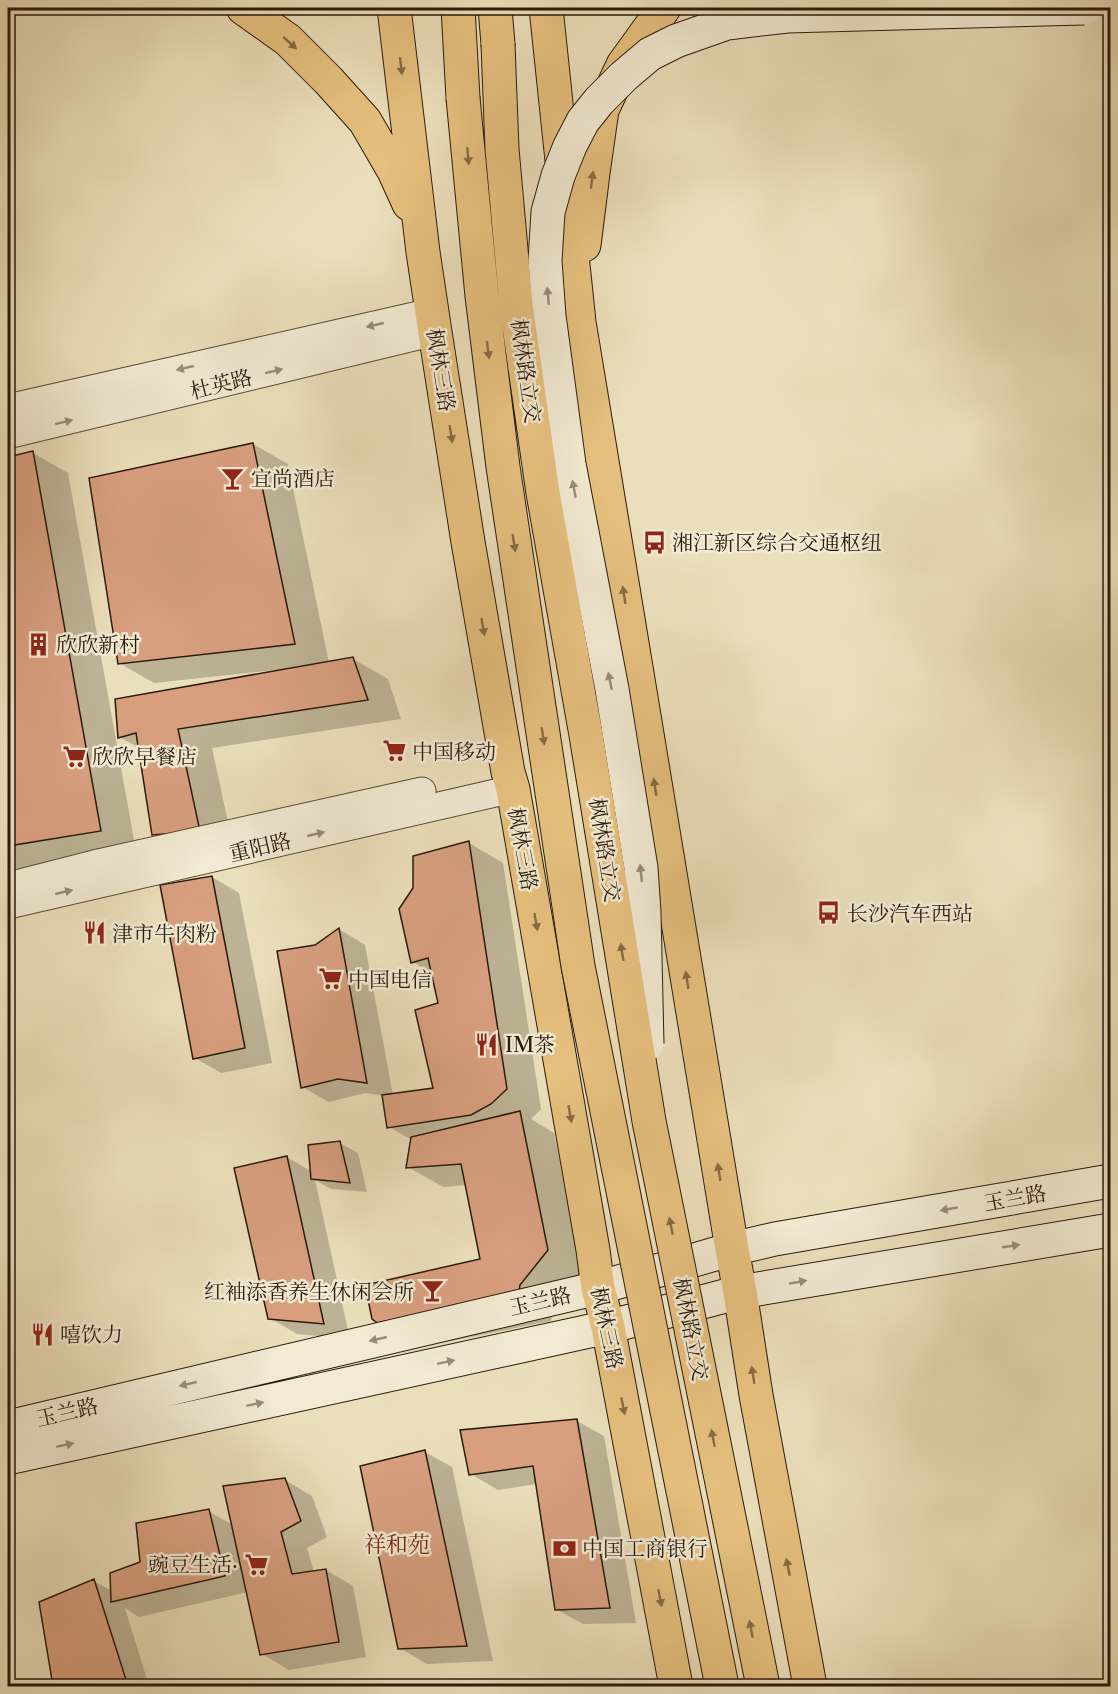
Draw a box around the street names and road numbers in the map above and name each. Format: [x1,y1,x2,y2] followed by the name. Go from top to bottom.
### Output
[506,317,546,425] street label: 枫林路立交
[422,327,460,413] street label: 枫林三路
[187,364,255,404] street label: 杜英路
[584,796,626,904] street label: 枫林路立交
[503,805,543,893] street label: 枫林三路
[226,828,294,866] street label: 重阳路
[982,1180,1048,1216] street label: 玉兰路
[669,1275,713,1383] street label: 枫林路立交
[506,1282,574,1320] street label: 玉兰路
[586,1284,628,1372] street label: 枫林三路
[33,1393,101,1431] street label: 玉兰路

